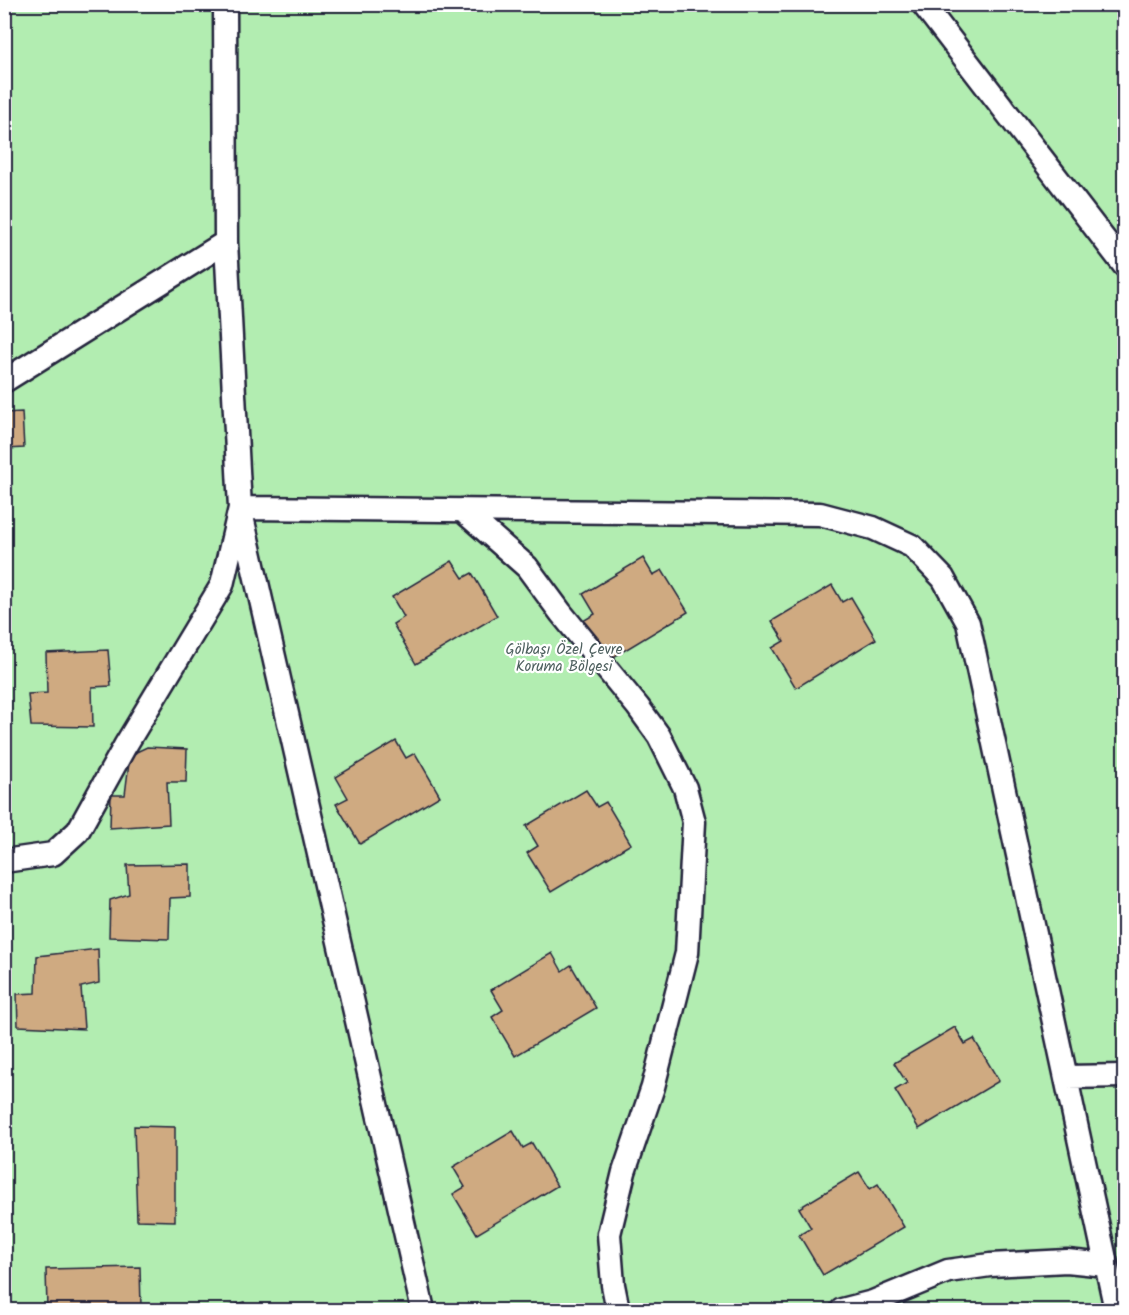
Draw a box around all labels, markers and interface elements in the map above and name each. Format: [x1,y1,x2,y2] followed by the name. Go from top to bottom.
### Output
[506,638,623,679] park label: Gölbaşı Özel Çevre Koruma Bölgesi

